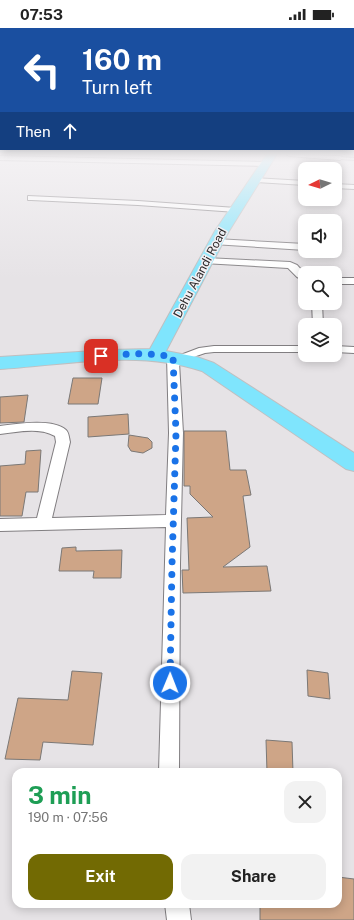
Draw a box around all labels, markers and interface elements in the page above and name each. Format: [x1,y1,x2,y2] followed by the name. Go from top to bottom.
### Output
[20,6,63,23] text: 07:53
[82,43,162,76] text: 160 m
[16,44,68,96] icon: left
[82,77,152,98] text: Turn left
[59,120,81,142] icon: ahead
[16,123,51,140] text: Then
[298,162,342,206] north arrow
[298,162,342,362] map controls
[298,214,342,258] button: sound
[171,226,229,320] street label: Dehu Alandi Road
[298,266,342,310] button: search
[298,318,342,362] button: layers
[84,339,118,373] pin
[90,345,112,367] icon: arrive
[149,662,191,704] position arrow
[28,781,92,809] text: 3 min
[284,781,326,823] button: close
[28,810,108,825] text: 190 m · 07:56
[28,854,173,900] button: Exit
[181,854,326,900] button: Share

